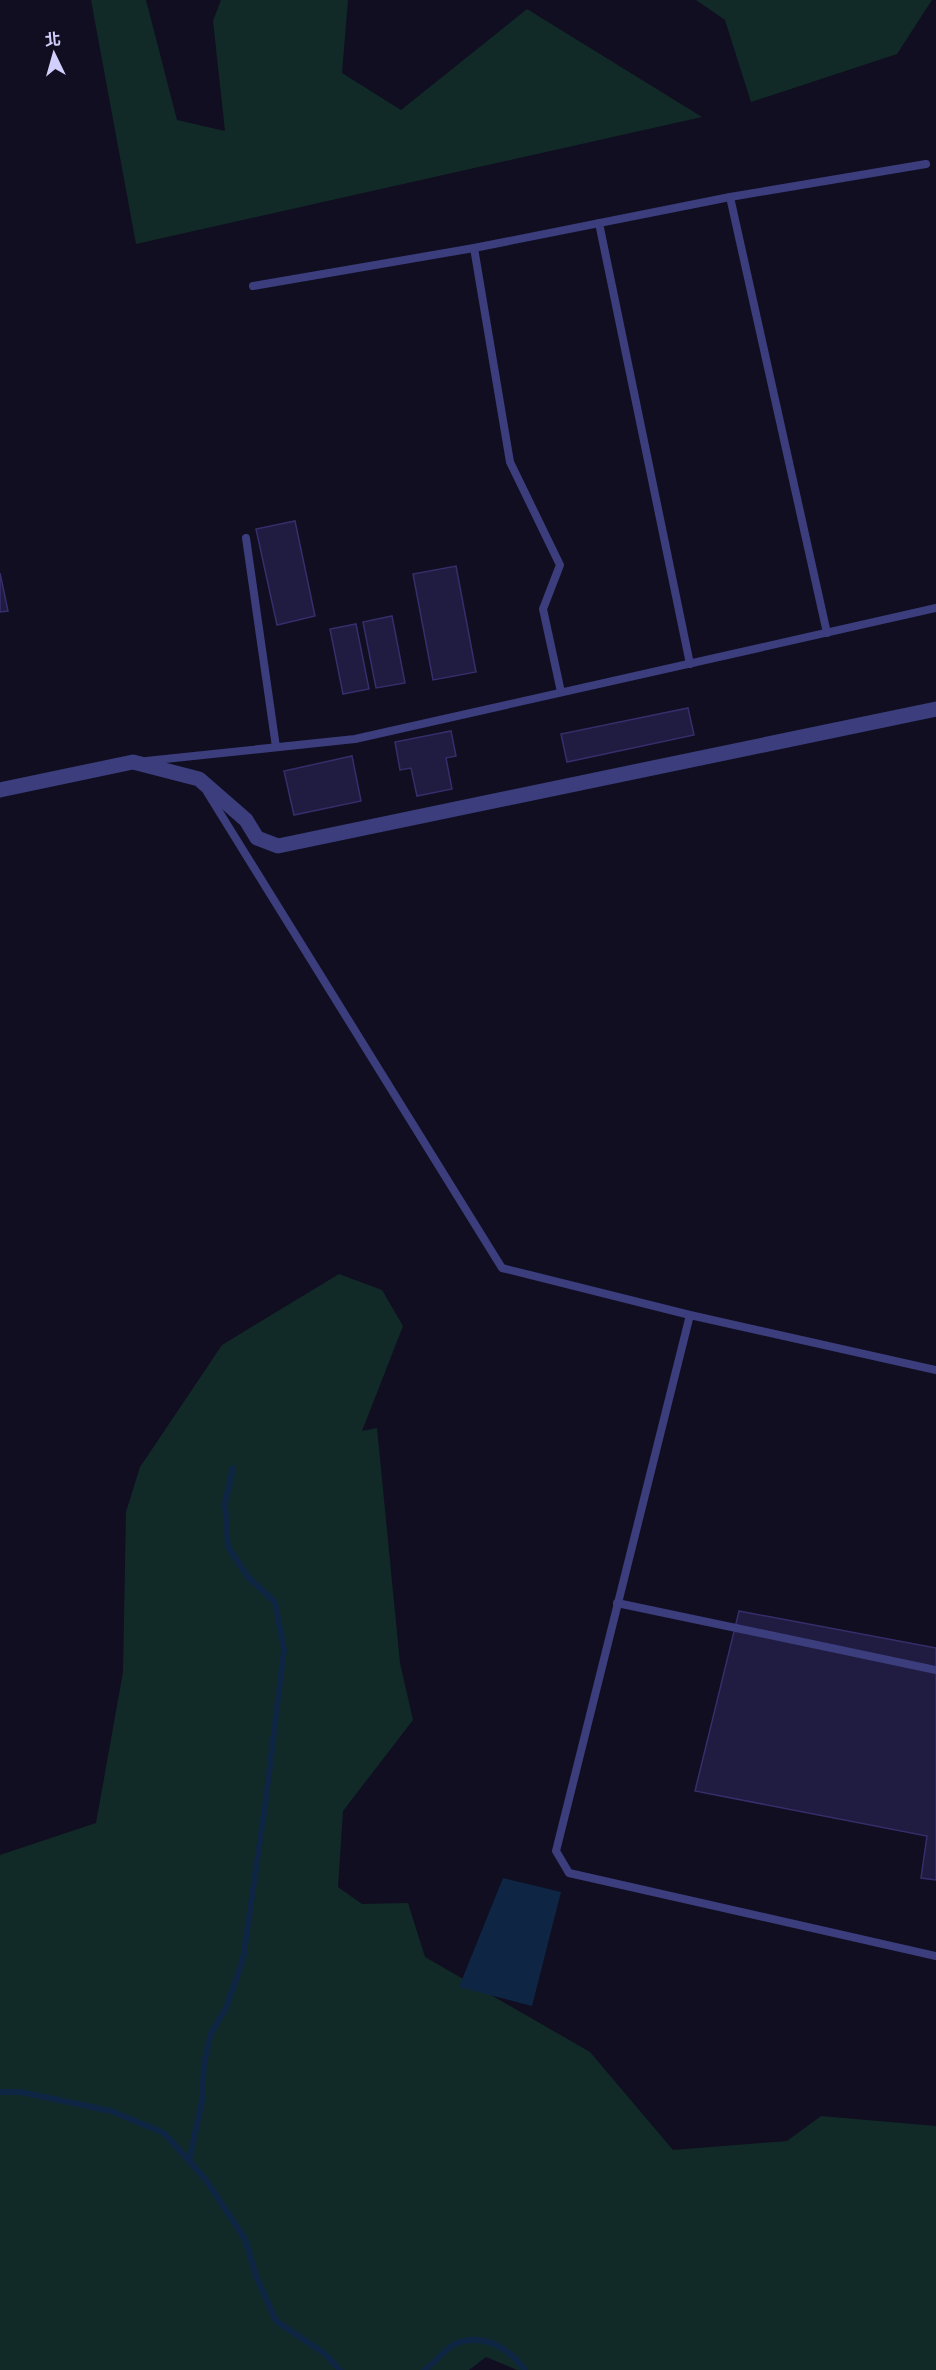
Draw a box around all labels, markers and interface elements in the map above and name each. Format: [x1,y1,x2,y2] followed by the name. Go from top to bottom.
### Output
[24,24,84,84] north arrow
[44,30,62,52] text: 北

